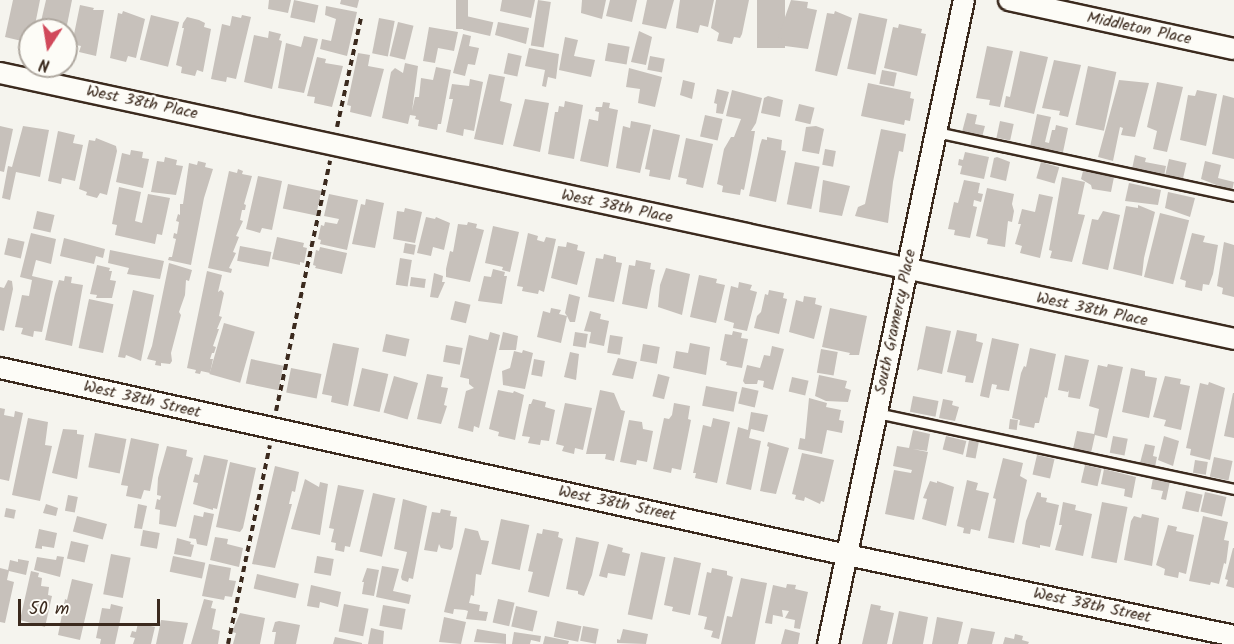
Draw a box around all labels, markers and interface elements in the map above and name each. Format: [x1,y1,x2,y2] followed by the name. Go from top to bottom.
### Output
[1085,9,1193,49] street label: Middleton Place
[18,18,78,78] north arrow
[37,51,52,77] text: N
[84,82,200,124] street label: West 38th Place
[559,186,675,228] street label: West 38th Place
[871,248,921,396] street label: South Gramercy Place
[1034,289,1150,331] street label: West 38th Place
[82,377,202,423] street label: West 38th Street
[556,482,678,526] street label: West 38th Street
[1031,584,1153,628] street label: West 38th Street
[21,587,164,625] scale bar
[29,595,69,624] text: 50 m

